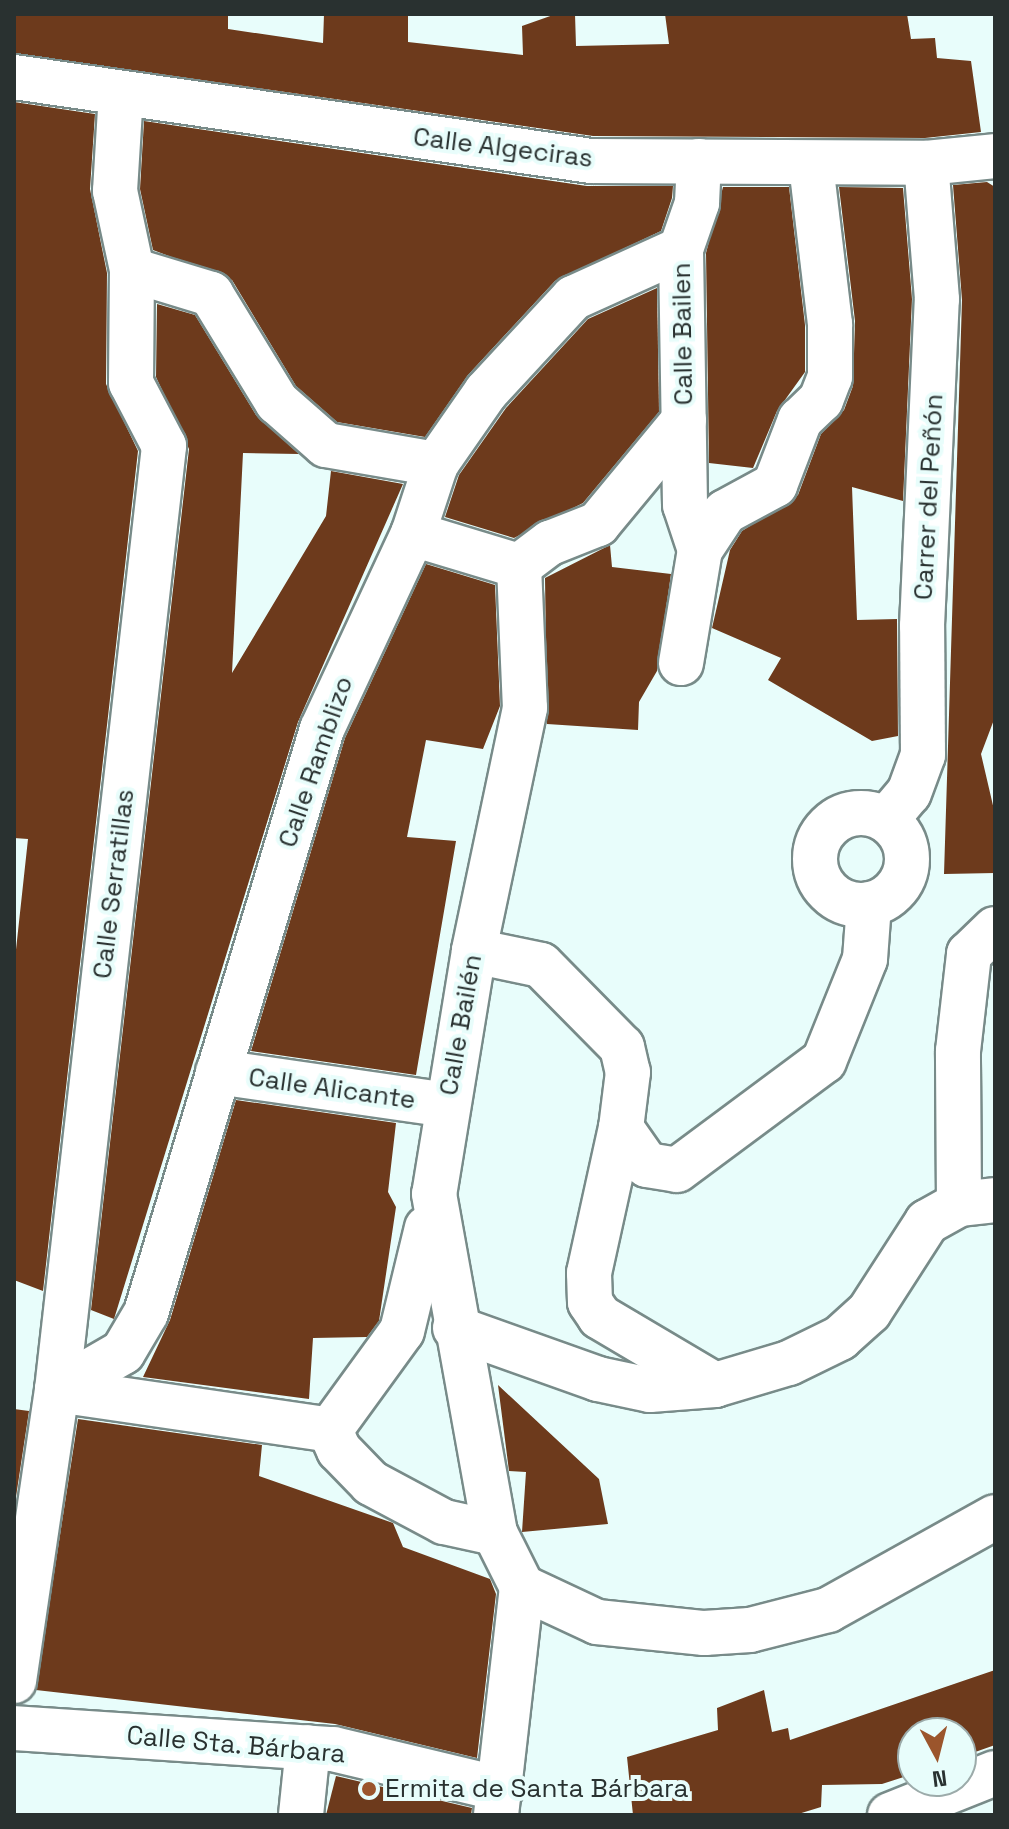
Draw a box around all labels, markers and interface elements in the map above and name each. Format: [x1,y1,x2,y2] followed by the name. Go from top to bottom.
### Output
[411,121,595,175] street label: Calle Algeciras
[666,262,700,406] street label: Calle Bailen
[908,393,950,601] street label: Carrer del Peñón
[272,672,360,852] street label: Calle Ramblizo
[87,787,141,981] street label: Calle Serratillas
[433,952,489,1098] street label: Calle Bailén
[246,1062,418,1116] street label: Calle Alicante
[897,1717,977,1797] north arrow
[125,1720,347,1770] street label: Calle Sta. Bárbara
[931,1764,949,1794] text: N
[385,1773,688,1805] place label: Ermita de Santa Bárbara
[360,1780,378,1798] marker: Ermita de Santa Bárbara

